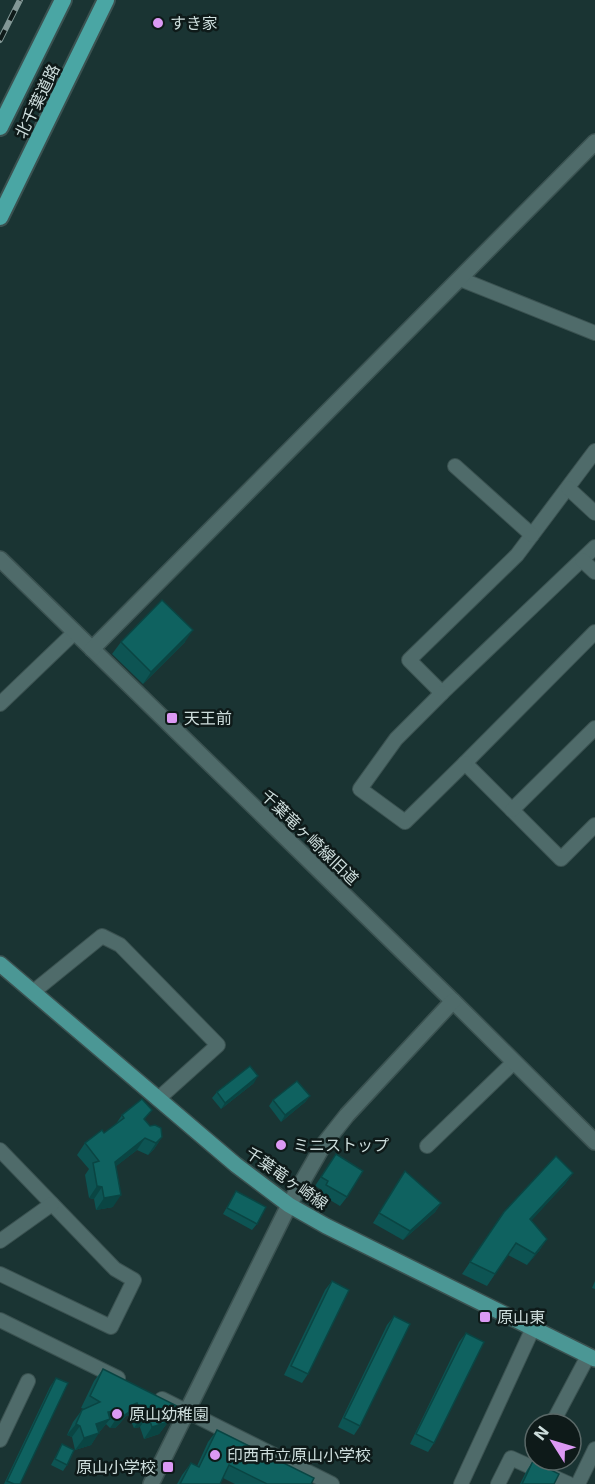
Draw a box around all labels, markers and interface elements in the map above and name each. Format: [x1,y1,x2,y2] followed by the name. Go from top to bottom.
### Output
[170,13,218,33] place label: すき家
[151,16,165,30] marker: すき家
[10,61,64,141] street label: 北千葉道路
[184,708,232,728] place label: 天王前
[165,711,179,725] marker: 天王前
[257,785,363,889] street label: 千葉竜ヶ崎線旧道
[293,1135,389,1155] place label: ミニストップ
[274,1138,288,1152] marker: ミニストップ
[242,1142,332,1214] street label: 千葉竜ヶ崎線
[497,1307,545,1327] place label: 原山東
[478,1310,492,1324] marker: 原山東
[129,1404,209,1424] place label: 原山幼稚園
[110,1407,124,1421] marker: 原山幼稚園
[523,1412,583,1472] north arrow
[529,1422,553,1444] text: N
[227,1445,371,1465] place label: 印西市立原山小学校
[208,1448,222,1462] marker: 印西市立原山小学校
[76,1457,156,1477] place label: 原山小学校
[161,1460,175,1474] marker: 原山小学校

